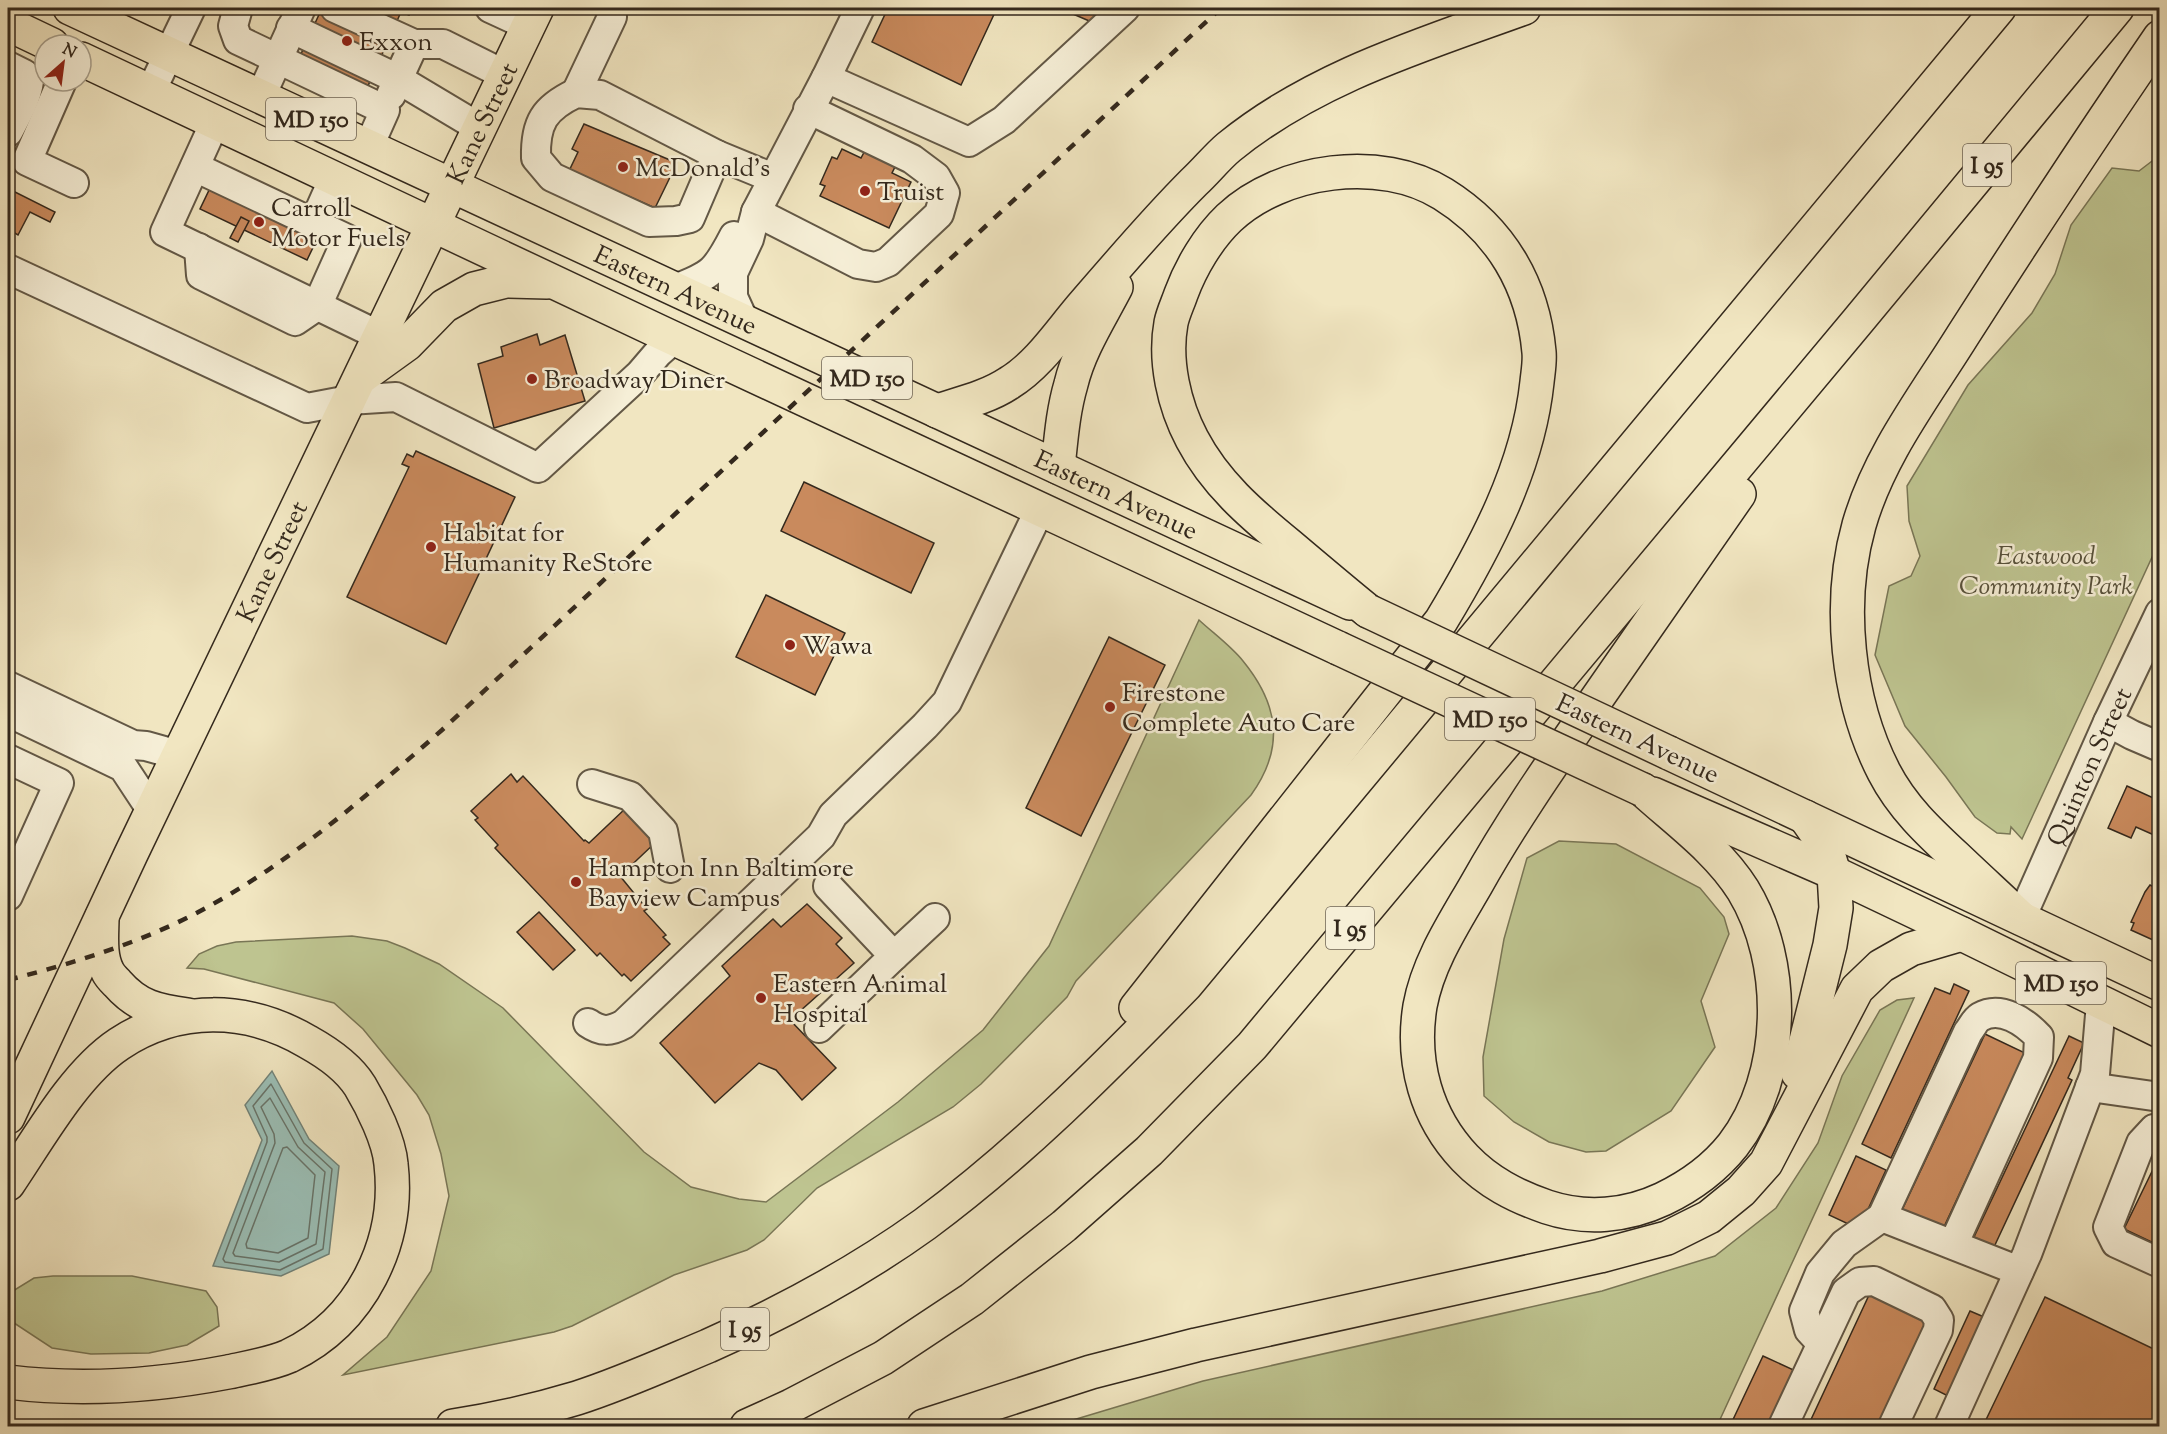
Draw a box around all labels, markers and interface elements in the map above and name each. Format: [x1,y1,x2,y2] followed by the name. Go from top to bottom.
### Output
[359,25,433,62] place label: Exxon
[33,33,93,93] north arrow
[340,34,354,48] marker: Exxon
[58,39,80,65] text: N
[439,57,529,191] street label: Kane Street
[266,98,356,140] road number: MD 150
[1963,144,2011,186] road number: I 95
[635,151,770,188] place label: McDonald's
[616,160,630,174] marker: McDonald's
[877,175,944,212] place label: Truist
[858,184,872,198] marker: Truist
[271,191,405,258] place label: Carroll Motor Fuels
[252,215,266,229] marker: Carroll Motor Fuels
[587,238,763,346] street label: Eastern Avenue
[822,357,912,399] road number: MD 150
[544,363,725,400] place label: Broadway Diner
[525,372,539,386] marker: Broadway Diner
[1028,443,1203,551] street label: Eastern Avenue
[229,495,319,629] street label: Kane Street
[443,516,653,583] place label: Habitat for Humanity ReStore
[1959,539,2133,606] park label: Eastwood Community Park
[424,540,438,554] marker: Habitat for Humanity ReStore
[802,629,872,666] place label: Wawa
[783,638,797,652] marker: Wawa
[1122,676,1355,743] place label: Firestone Complete Auto Care
[2039,682,2143,853] street label: Quinton Street
[1549,686,1725,794] street label: Eastern Avenue
[1445,698,1535,740] road number: MD 150
[1103,700,1117,714] marker: Firestone Complete Auto Care
[588,851,854,918] place label: Hampton Inn Baltimore Bayview Campus
[569,875,583,889] marker: Hampton Inn Baltimore Bayview Campus
[1326,907,1374,949] road number: I 95
[2016,962,2106,1004] road number: MD 150
[773,967,947,1034] place label: Eastern Animal Hospital
[754,991,768,1005] marker: Eastern Animal Hospital
[721,1308,769,1350] road number: I 95

